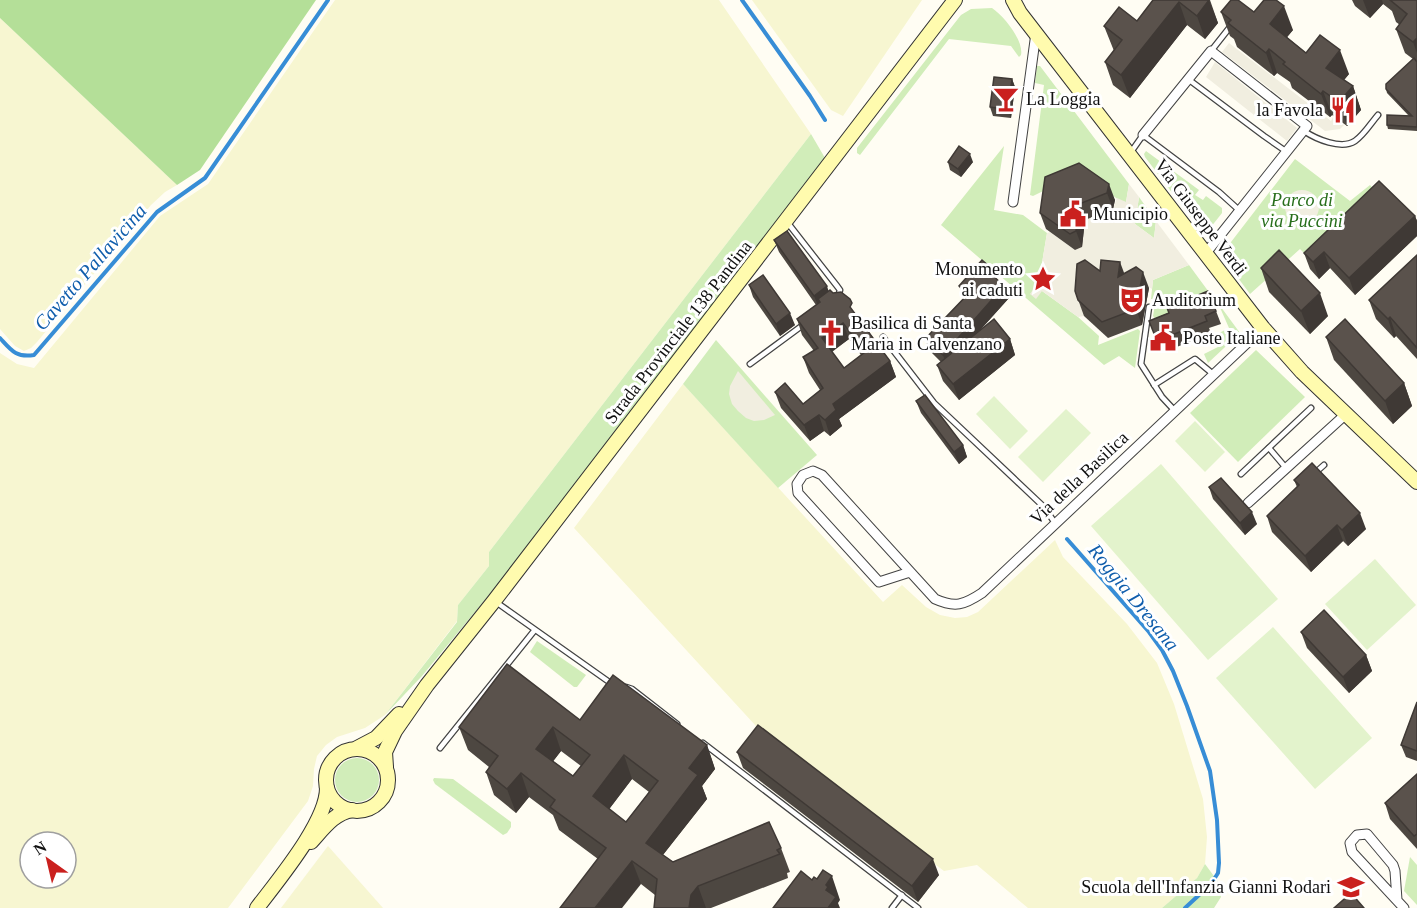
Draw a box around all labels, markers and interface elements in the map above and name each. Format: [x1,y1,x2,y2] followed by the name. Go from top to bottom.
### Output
[991,84,1021,114] bar icon: La Loggia
[1026,89,1100,109] place label: La Loggia
[1328,95,1358,125] restaurant icon: la Favola
[1257,100,1323,120] place label: la Favola
[1151,155,1251,279] street label: Via Giuseppe Verdi
[1261,190,1343,231] park label: Parco di via Puccini
[1058,199,1088,229] public building icon: Municipio
[29,200,151,334] water label: Cavetto Pallavicina
[1093,204,1168,224] place label: Municipio
[600,237,756,427] street label: Strada Provinciale 138 Pandina
[935,259,1023,300] place label: Monumento ai caduti
[1028,264,1058,294] place icon: Monumento ai caduti
[1117,285,1147,315] theatre icon: Auditorium
[1152,290,1236,310] place label: Auditorium
[851,313,1002,354] place label: Basilica di Santa Maria in Calvenzano
[816,318,846,348] church icon: Basilica di Santa Maria in Calvenzano
[1148,323,1178,353] public building icon: Poste Italiane
[1183,328,1280,348] place label: Poste Italiane
[1026,427,1132,529] street label: Via della Basilica
[1083,538,1184,655] water label: Roggia Dresana
[18,830,78,890] north arrow
[30,837,50,858] text: N
[1336,872,1366,902] school or university icon: Scuola dell'Infanzia Gianni Rodari
[1081,877,1331,897] place label: Scuola dell'Infanzia Gianni Rodari

